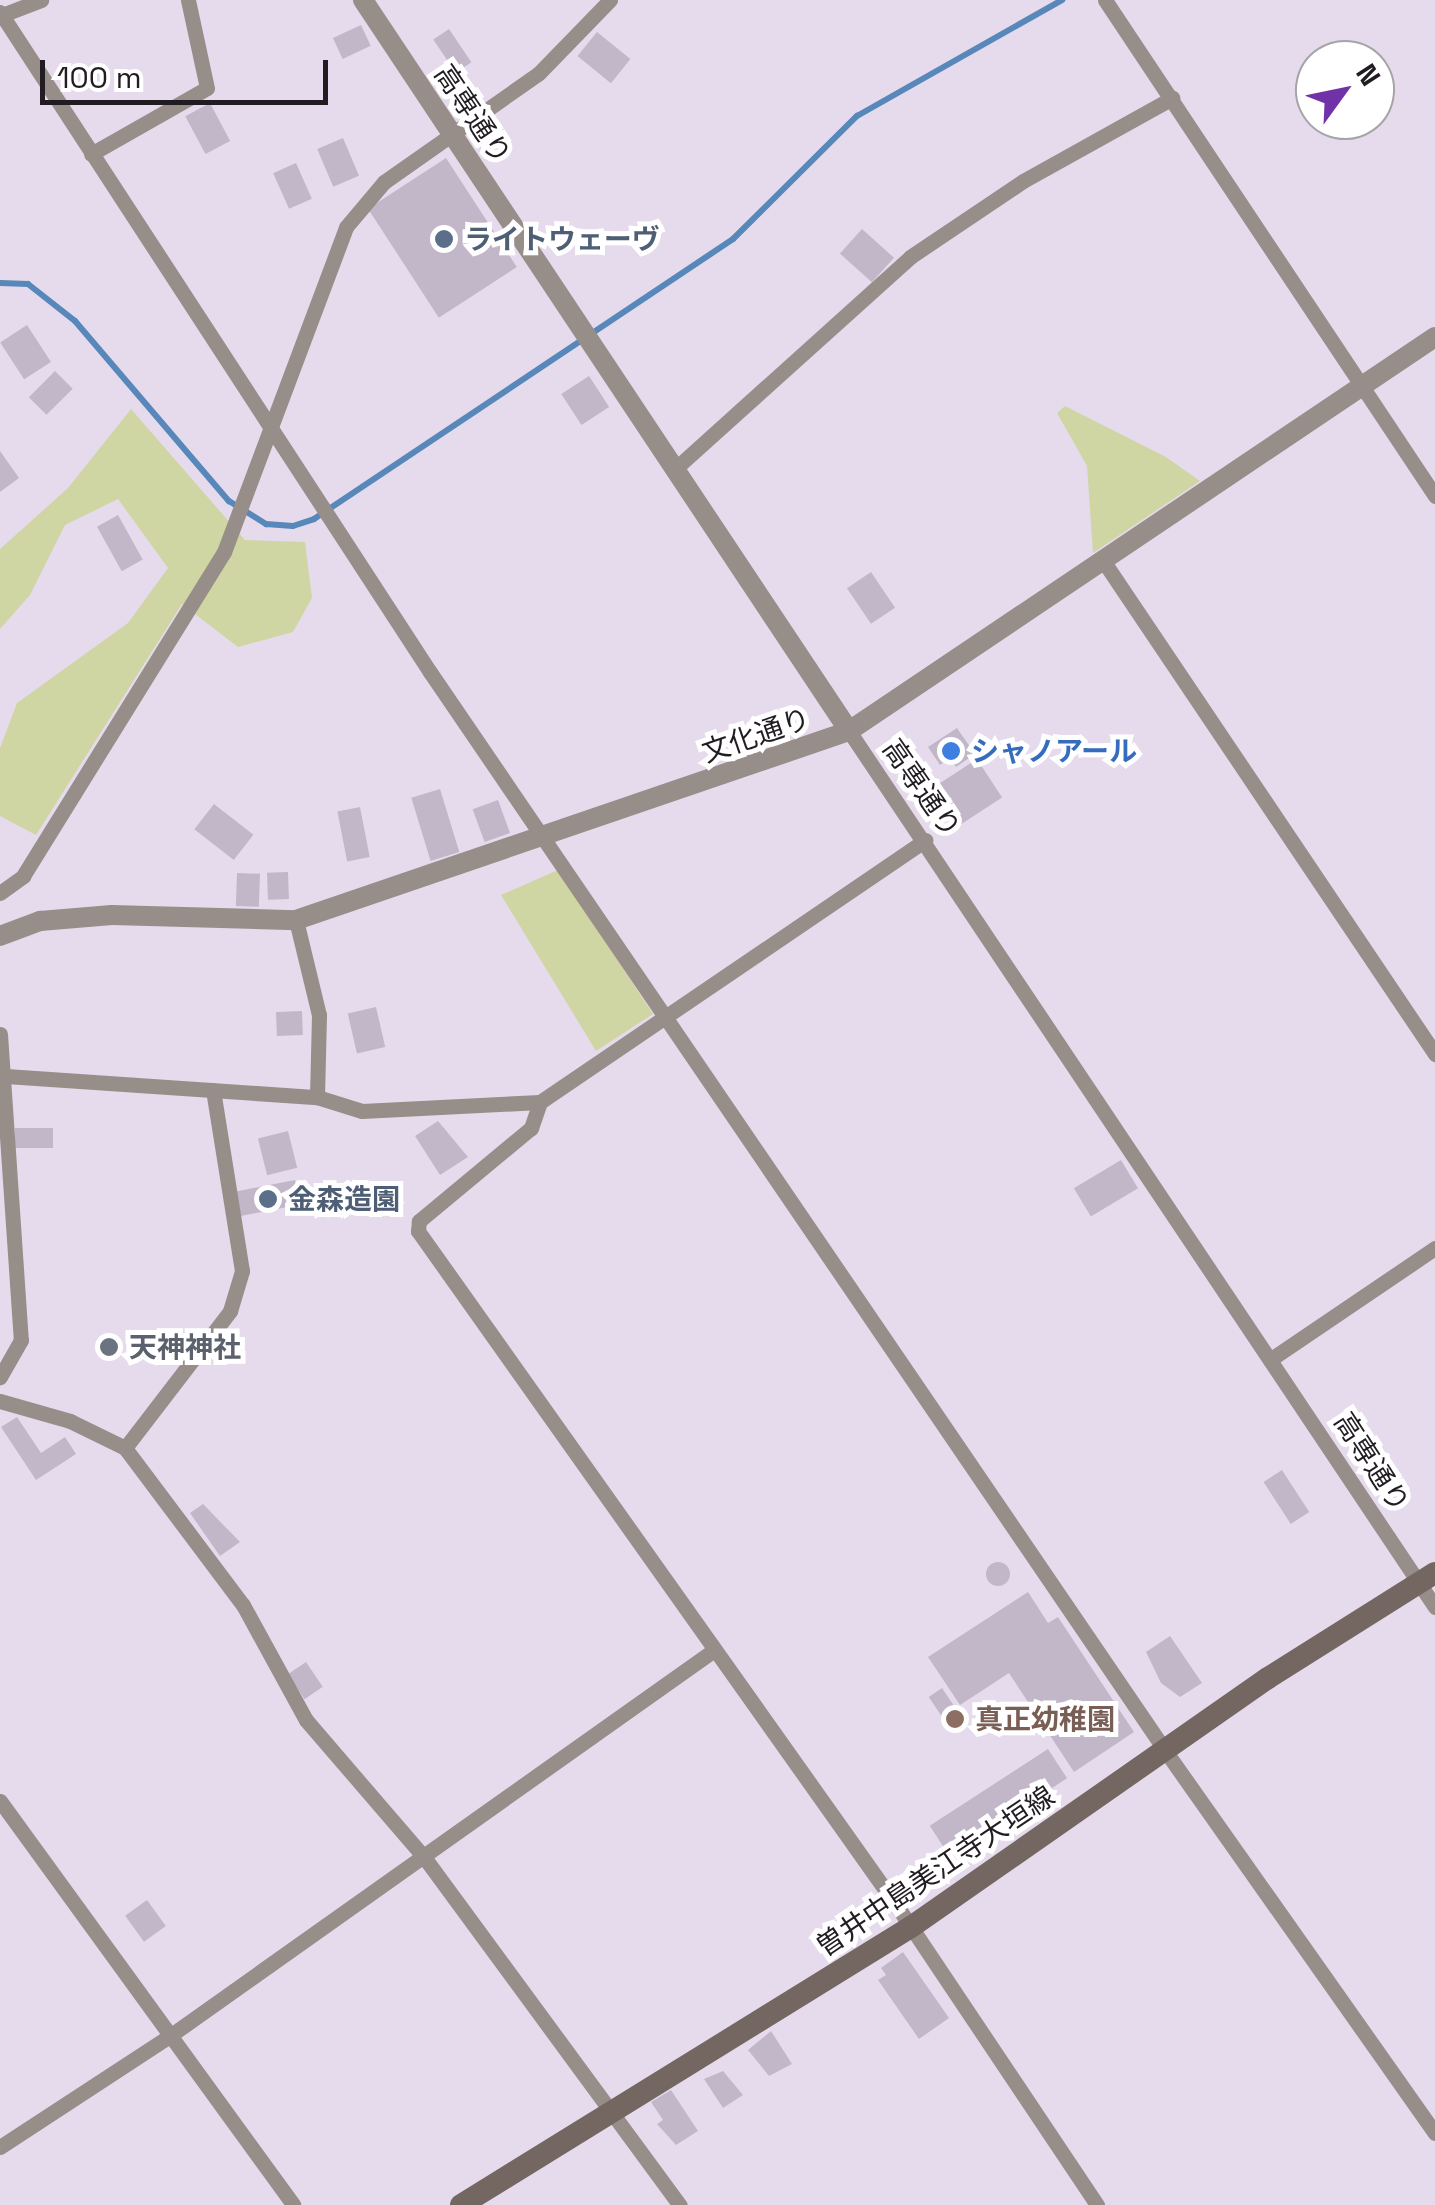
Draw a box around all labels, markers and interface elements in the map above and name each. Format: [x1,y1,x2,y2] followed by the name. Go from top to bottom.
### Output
[45,40,332,102] scale bar
[1295,40,1395,140] north arrow
[1348,57,1389,92] text: N
[57,58,142,97] text: 100 m
[428,58,518,170] street label: 高専通り
[464,222,660,256] place label: ライトウェーヴ
[433,228,455,250] marker: ライトウェーヴ
[698,701,814,769] street label: 文化通り
[876,732,968,844] street label: 高専通り
[971,734,1137,768] place label: シャノアール
[940,740,962,762] marker: シャノアール
[288,1182,400,1216] place label: 金森造園
[257,1188,279,1210] marker: 金森造園
[129,1330,241,1364] place label: 天神神社
[98,1336,120,1358] marker: 天神神社
[1327,1406,1417,1518] street label: 高専通り
[975,1702,1115,1736] place label: 真正幼稚園
[944,1708,966,1730] marker: 真正幼稚園
[810,1779,1060,1963] street label: 曽井中島美江寺大垣線

